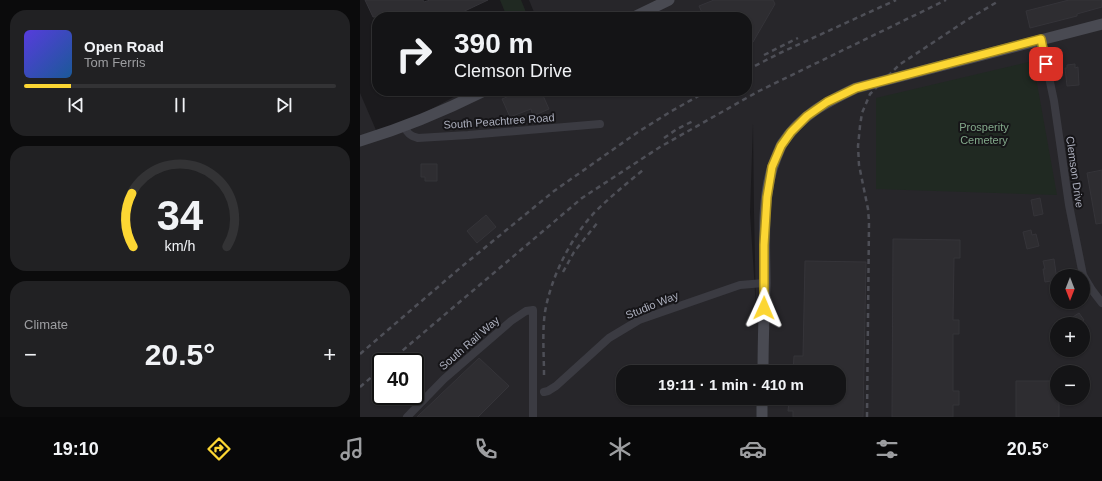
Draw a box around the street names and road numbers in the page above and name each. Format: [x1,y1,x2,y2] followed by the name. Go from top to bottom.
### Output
[443,111,555,131] street label: South Peachtree Road
[1064,135,1086,209] street label: Clemson Drive
[624,289,681,321] street label: Studio Way
[437,313,502,372] street label: South Rail Way

